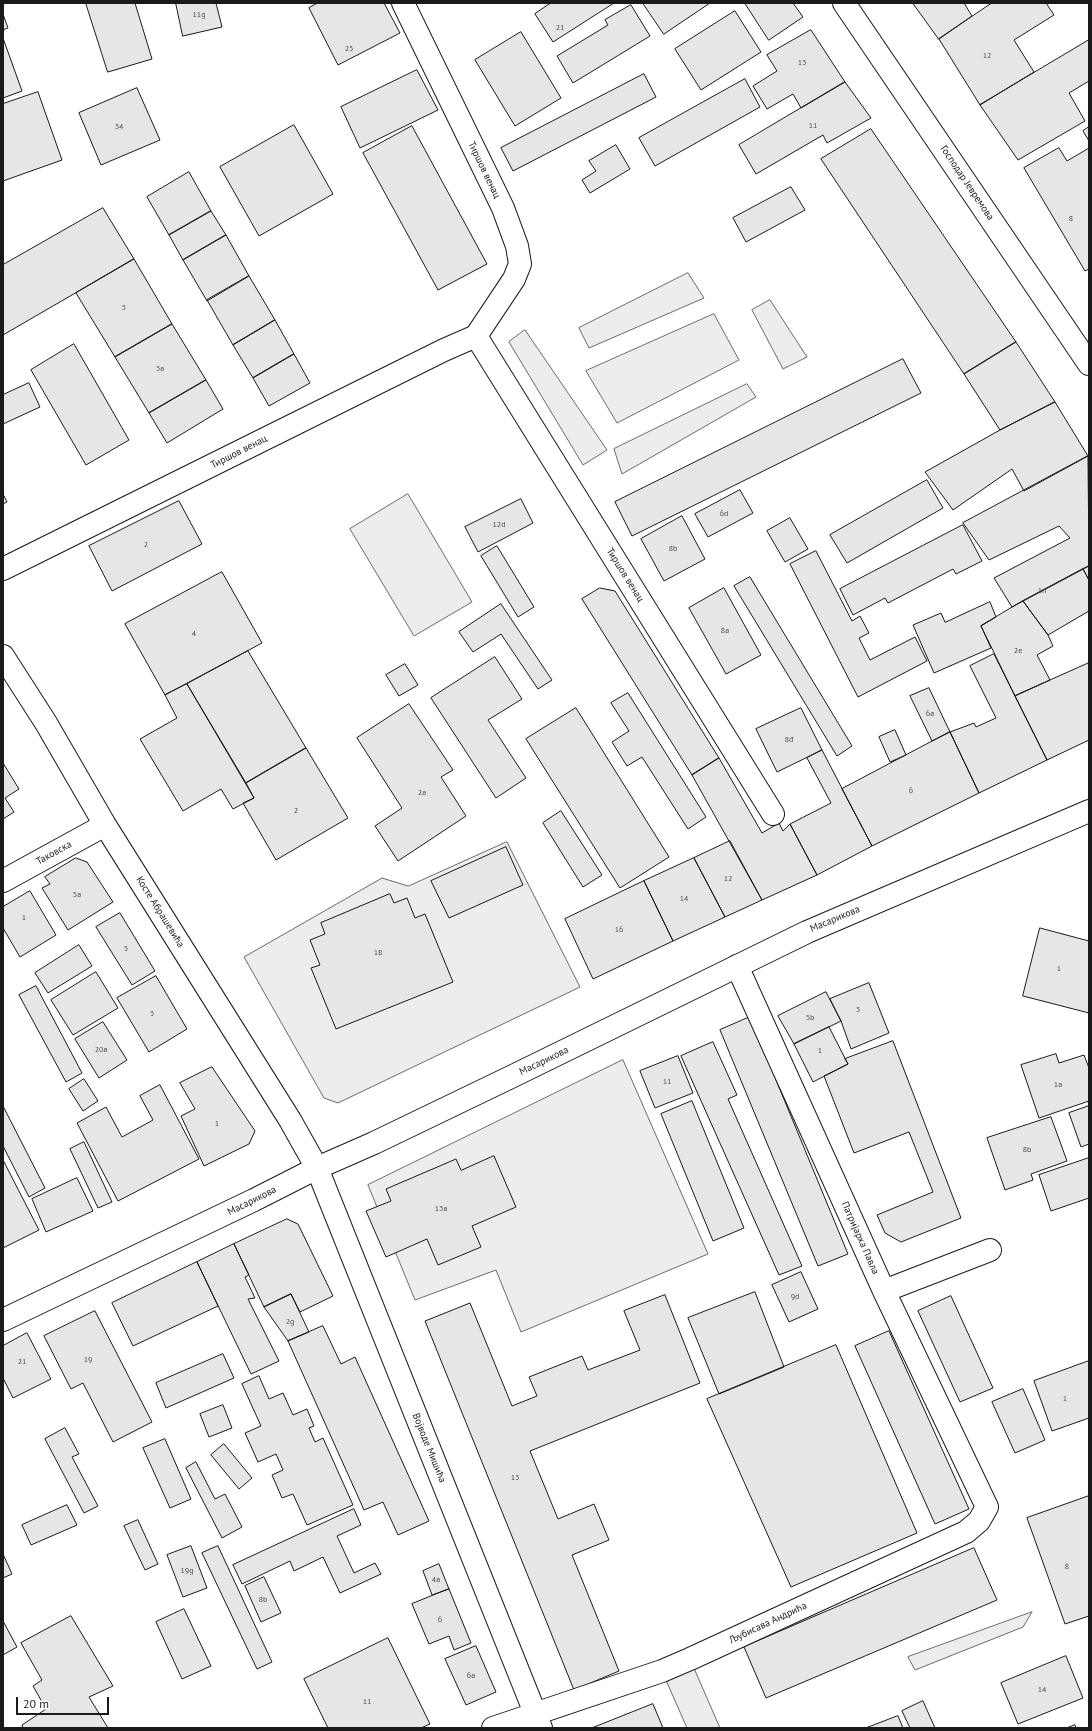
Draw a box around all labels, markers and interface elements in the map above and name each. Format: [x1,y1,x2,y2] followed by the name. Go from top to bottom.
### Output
[192,10,206,20] house number: 11g
[556,23,564,33] house number: 21
[345,44,353,54] house number: 25
[983,51,991,61] house number: 12
[798,58,806,68] house number: 13
[809,121,817,131] house number: 11
[115,122,123,132] house number: 34
[465,140,503,200] street label: Тиршов венац
[938,143,996,223] street label: Господар Јевремова
[1069,214,1073,224] house number: 8
[122,303,126,313] house number: 5
[156,364,164,374] house number: 3a
[209,433,269,471] street label: Тиршов венац
[720,509,728,519] house number: 6d
[492,520,506,530] house number: 12d
[144,540,148,550] house number: 2
[669,544,677,554] house number: 8b
[604,546,646,604] street label: Тиршов венац
[1038,586,1046,596] house number: 1n
[721,626,729,636] house number: 8a
[192,629,196,639] house number: 4
[1014,646,1022,656] house number: 2e
[926,709,934,719] house number: 6a
[785,735,793,745] house number: 8đ
[909,786,913,796] house number: 6
[418,788,426,798] house number: 2a
[294,806,298,816] house number: 2
[34,838,74,868] street label: Таковска
[133,874,187,950] street label: Косте Абрашевића
[724,874,732,884] house number: 12
[73,890,81,900] house number: 5a
[680,894,688,904] house number: 14
[808,903,862,935] street label: Масарикова
[22,913,26,923] house number: 1
[615,925,623,935] house number: 16
[124,944,128,954] house number: 5
[374,948,382,958] house number: 18
[1057,964,1061,974] house number: 1
[856,1005,860,1015] house number: 3
[150,1009,154,1019] house number: 3
[806,1013,814,1023] house number: 5b
[517,1044,571,1078] street label: Масарикова
[95,1045,107,1055] house number: 20a
[818,1046,822,1056] house number: 1
[663,1077,671,1087] house number: 11
[1054,1080,1062,1090] house number: 1a
[215,1119,219,1129] house number: 1
[1023,1145,1031,1155] house number: 8b
[226,1184,278,1218] street label: Масарикова
[839,1200,881,1276] street label: Патријарха Павла
[435,1204,447,1214] house number: 13a
[791,1292,799,1302] house number: 9d
[286,1317,294,1327] house number: 2g
[84,1355,92,1365] house number: 19
[18,1357,26,1367] house number: 21
[1063,1394,1067,1404] house number: 1
[410,1411,448,1485] street label: Војводе Мишића
[511,1473,519,1483] house number: 13
[1065,1562,1069,1572] house number: 8
[180,1566,194,1576] house number: 19g
[432,1575,440,1585] house number: 4a
[259,1595,267,1605] house number: 8b
[727,1600,809,1646] street label: Љубисава Андрића
[438,1615,442,1625] house number: 6
[467,1671,475,1681] house number: 6a
[1038,1685,1046,1695] house number: 14
[18,1689,111,1715] scale bar
[23,1696,49,1711] text: 20 m
[363,1697,371,1707] house number: 11

